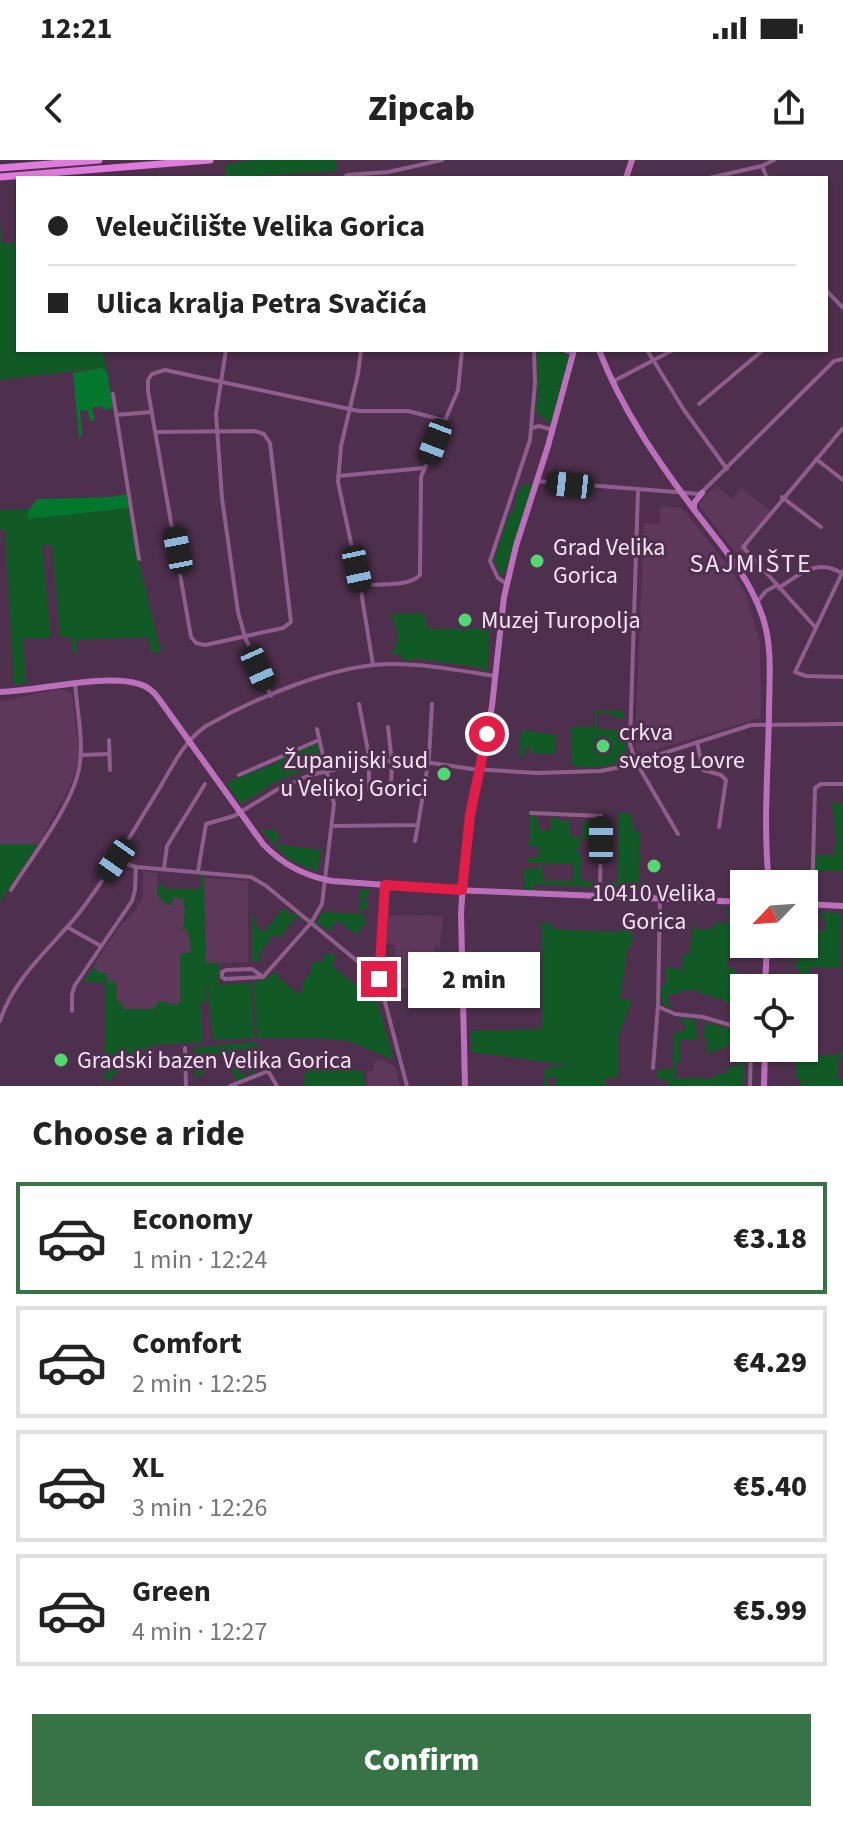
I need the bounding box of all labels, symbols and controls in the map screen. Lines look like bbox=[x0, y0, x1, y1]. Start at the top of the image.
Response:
text: 12:21 bbox=[40, 7, 112, 50]
text: Zipcab bbox=[368, 83, 475, 134]
icon: back bbox=[32, 86, 76, 130]
icon: share bbox=[767, 86, 811, 130]
text: Veleučilište Velika Gorica bbox=[96, 205, 425, 248]
text: Ulica kralja Petra Svačića bbox=[96, 282, 427, 325]
car bbox=[415, 415, 455, 469]
car bbox=[545, 471, 595, 499]
car bbox=[162, 524, 194, 576]
place label: Grad Velika Gorica bbox=[553, 530, 665, 593]
car bbox=[340, 543, 374, 595]
district label: SAJMIŠTE bbox=[689, 545, 813, 582]
marker: Grad Velika Gorica bbox=[528, 552, 546, 570]
place label: Muzej Turopolja bbox=[481, 603, 641, 638]
marker: Muzej Turopolja bbox=[456, 611, 474, 629]
car bbox=[237, 641, 279, 695]
place label: crkva svetog Lovre bbox=[619, 715, 745, 778]
route start bbox=[469, 716, 505, 752]
marker: crkva svetog Lovre bbox=[594, 737, 612, 755]
place label: Županijski sud u Velikoj Gorici bbox=[280, 743, 428, 806]
marker: Županijski sud u Velikoj Gorici bbox=[435, 765, 453, 783]
car bbox=[589, 816, 613, 864]
car bbox=[92, 833, 140, 887]
marker: 10410 Velika Gorica bbox=[645, 857, 663, 875]
north arrow bbox=[730, 870, 818, 958]
map controls bbox=[730, 870, 818, 1062]
place label: 10410 Velika Gorica bbox=[592, 876, 716, 939]
callout: 2 min bbox=[407, 951, 539, 1007]
route end bbox=[361, 961, 397, 997]
text: 2 min bbox=[442, 961, 506, 998]
button: locate bbox=[730, 974, 818, 1062]
place label: Gradski bazen Velika Gorica bbox=[77, 1043, 352, 1078]
marker: Gradski bazen Velika Gorica bbox=[52, 1051, 70, 1069]
text: Choose a ride bbox=[32, 1108, 245, 1159]
text: Economy bbox=[132, 1198, 253, 1241]
icon: car bbox=[36, 1202, 108, 1274]
text: €3.18 bbox=[734, 1217, 807, 1260]
text: 1 min · 12:24 bbox=[132, 1241, 267, 1278]
text: Comfort bbox=[132, 1322, 242, 1365]
icon: car bbox=[36, 1326, 108, 1398]
text: €4.29 bbox=[734, 1341, 807, 1384]
text: 2 min · 12:25 bbox=[132, 1365, 267, 1402]
text: XL bbox=[132, 1446, 165, 1489]
icon: car bbox=[36, 1450, 108, 1522]
text: €5.40 bbox=[734, 1465, 807, 1508]
text: 3 min · 12:26 bbox=[132, 1489, 267, 1526]
text: Green bbox=[132, 1570, 211, 1613]
icon: car bbox=[36, 1574, 108, 1646]
text: €5.99 bbox=[734, 1589, 807, 1632]
text: 4 min · 12:27 bbox=[132, 1613, 267, 1650]
button: Confirm bbox=[32, 1714, 811, 1806]

